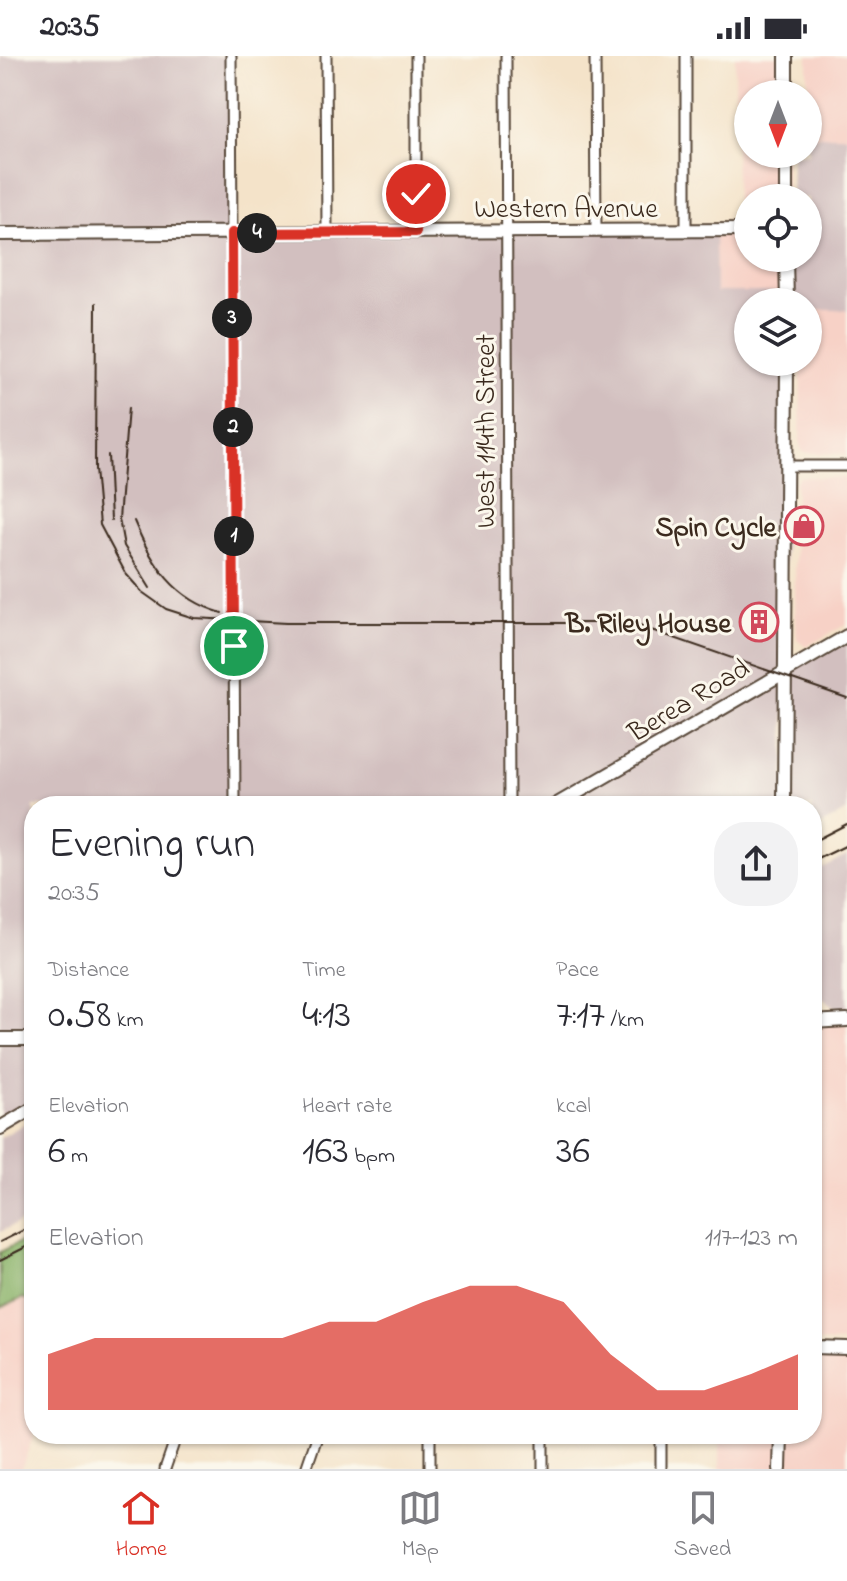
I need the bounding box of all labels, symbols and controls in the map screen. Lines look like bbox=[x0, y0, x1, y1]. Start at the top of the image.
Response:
text: 20:35 bbox=[40, 6, 100, 50]
north arrow bbox=[734, 80, 822, 168]
map controls bbox=[734, 80, 822, 376]
pin bbox=[382, 160, 450, 228]
icon: check bbox=[394, 172, 438, 216]
button: locate bbox=[734, 184, 822, 272]
street label: Western Avenue bbox=[474, 190, 658, 231]
pin: 4 bbox=[237, 213, 277, 253]
text: 4 bbox=[252, 217, 262, 249]
button: layers bbox=[734, 288, 822, 376]
pin: 3 bbox=[212, 298, 252, 338]
text: 3 bbox=[227, 302, 237, 334]
street label: West 114th Street bbox=[467, 334, 508, 528]
pin: 2 bbox=[213, 407, 253, 447]
text: 2 bbox=[228, 411, 238, 443]
shop icon: Spin Cycle bbox=[783, 505, 825, 547]
place label: Spin Cycle bbox=[655, 509, 777, 550]
pin: 1 bbox=[214, 516, 254, 556]
text: 1 bbox=[231, 520, 238, 552]
building icon: B. Riley House bbox=[738, 601, 780, 643]
place label: B. Riley House bbox=[564, 605, 732, 646]
pin bbox=[200, 612, 268, 680]
icon: arrive bbox=[212, 624, 256, 668]
street label: Berea Road bbox=[620, 649, 759, 755]
text: Evening run bbox=[48, 813, 255, 877]
button: share bbox=[714, 822, 798, 906]
text: 20:35 bbox=[48, 875, 100, 913]
text: Distance bbox=[48, 955, 129, 987]
text: Time bbox=[302, 955, 346, 987]
text: Pace bbox=[556, 955, 599, 987]
text: 0.58 bbox=[48, 987, 111, 1046]
text: 4:13 bbox=[302, 987, 351, 1046]
text: 7:17 bbox=[556, 987, 605, 1046]
text: km bbox=[111, 1005, 144, 1037]
text: /km bbox=[605, 1005, 644, 1037]
text: Elevation bbox=[48, 1091, 129, 1123]
text: Heart rate bbox=[302, 1091, 392, 1123]
text: kcal bbox=[556, 1091, 591, 1123]
text: 6 bbox=[48, 1123, 66, 1182]
text: 163 bbox=[302, 1123, 349, 1182]
text: 36 bbox=[556, 1123, 590, 1182]
text: m bbox=[66, 1141, 88, 1173]
text: bpm bbox=[349, 1141, 395, 1173]
text: Elevation bbox=[48, 1220, 144, 1258]
text: 117–123 m bbox=[705, 1220, 798, 1258]
tab: Home bbox=[116, 1486, 167, 1566]
tab: Map bbox=[398, 1486, 442, 1566]
tab: Saved bbox=[674, 1486, 731, 1566]

